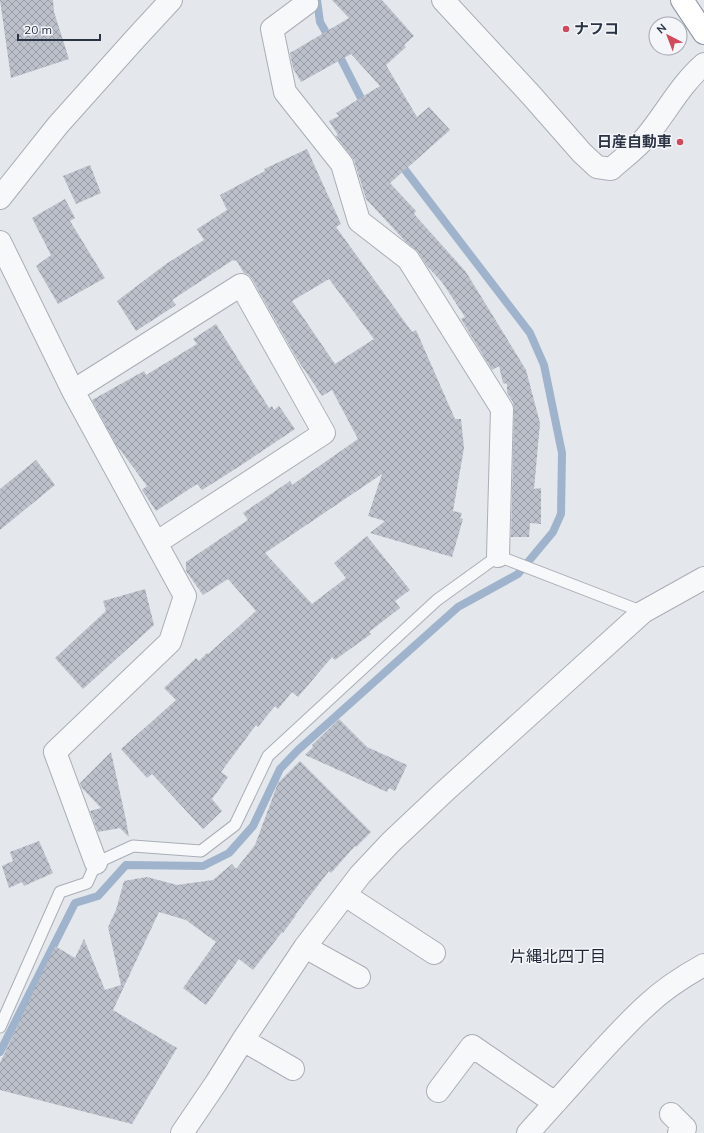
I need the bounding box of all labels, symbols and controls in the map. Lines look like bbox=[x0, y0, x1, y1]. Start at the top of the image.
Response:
scale bar bbox=[18, 16, 100, 42]
north arrow bbox=[648, 16, 688, 56]
place label: ナフコ bbox=[574, 19, 619, 38]
text: N bbox=[654, 21, 669, 37]
text: 20 m bbox=[24, 22, 52, 37]
marker: ナフコ bbox=[561, 24, 571, 34]
place label: 日産自動車 bbox=[597, 132, 672, 151]
marker: 日産自動車 bbox=[675, 137, 685, 147]
district label: 片縄北四丁目 bbox=[510, 946, 606, 966]

